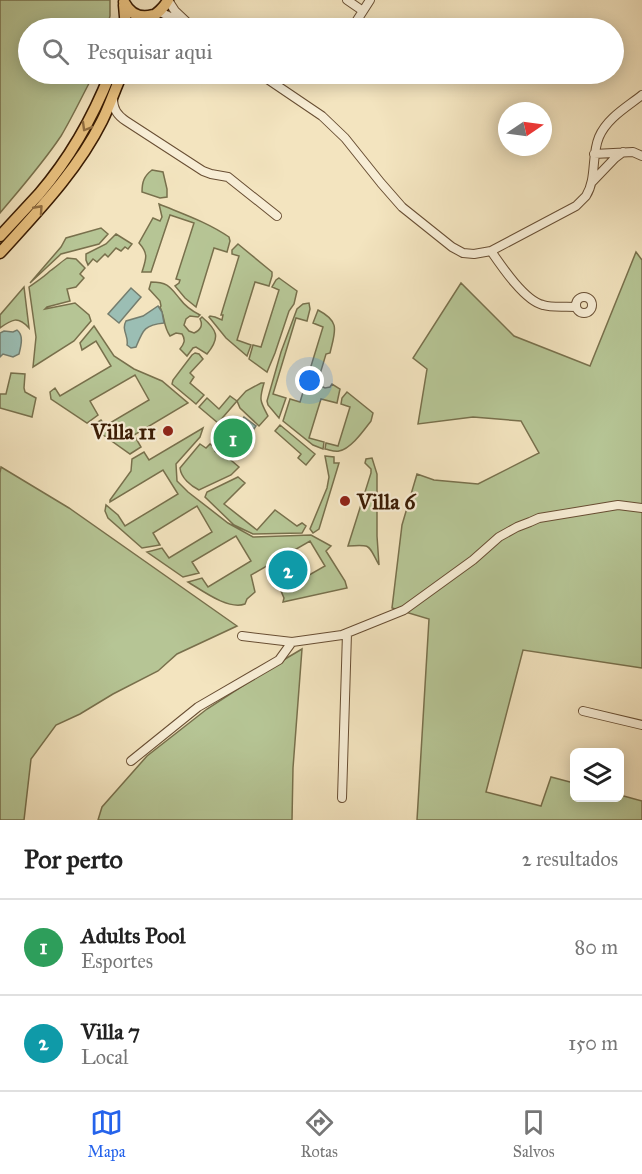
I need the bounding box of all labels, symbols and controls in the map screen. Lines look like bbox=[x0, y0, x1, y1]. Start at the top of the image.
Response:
search box bbox=[18, 18, 624, 84]
icon: search bbox=[39, 35, 72, 68]
text: Pesquisar aqui bbox=[87, 38, 212, 65]
north arrow bbox=[498, 102, 552, 156]
one-way arrow bbox=[82, 121, 93, 131]
one-way arrow bbox=[32, 206, 43, 216]
your location bbox=[295, 366, 324, 395]
pin: 1 bbox=[214, 416, 252, 460]
place label: Villa 11 bbox=[90, 418, 156, 445]
marker: Villa 11 bbox=[161, 424, 175, 438]
place label: Villa 6 bbox=[356, 488, 417, 515]
marker: Villa 6 bbox=[338, 494, 352, 508]
pin: 2 bbox=[268, 548, 308, 592]
map controls bbox=[570, 748, 624, 802]
button: layers bbox=[570, 748, 624, 802]
text: Por perto bbox=[24, 843, 123, 875]
text: 2 resultados bbox=[522, 847, 618, 871]
text: Adults Pool bbox=[81, 922, 185, 949]
text: 1 bbox=[40, 935, 47, 959]
text: 80 m bbox=[575, 935, 618, 959]
text: Esportes bbox=[81, 949, 153, 973]
text: Villa 7 bbox=[81, 1018, 140, 1045]
text: 2 bbox=[39, 1031, 48, 1055]
text: 150 m bbox=[568, 1031, 618, 1055]
text: Local bbox=[81, 1045, 128, 1069]
tab: Mapa bbox=[87, 1106, 125, 1161]
tab: Rotas bbox=[300, 1106, 338, 1161]
tab: Salvos bbox=[513, 1106, 555, 1161]

